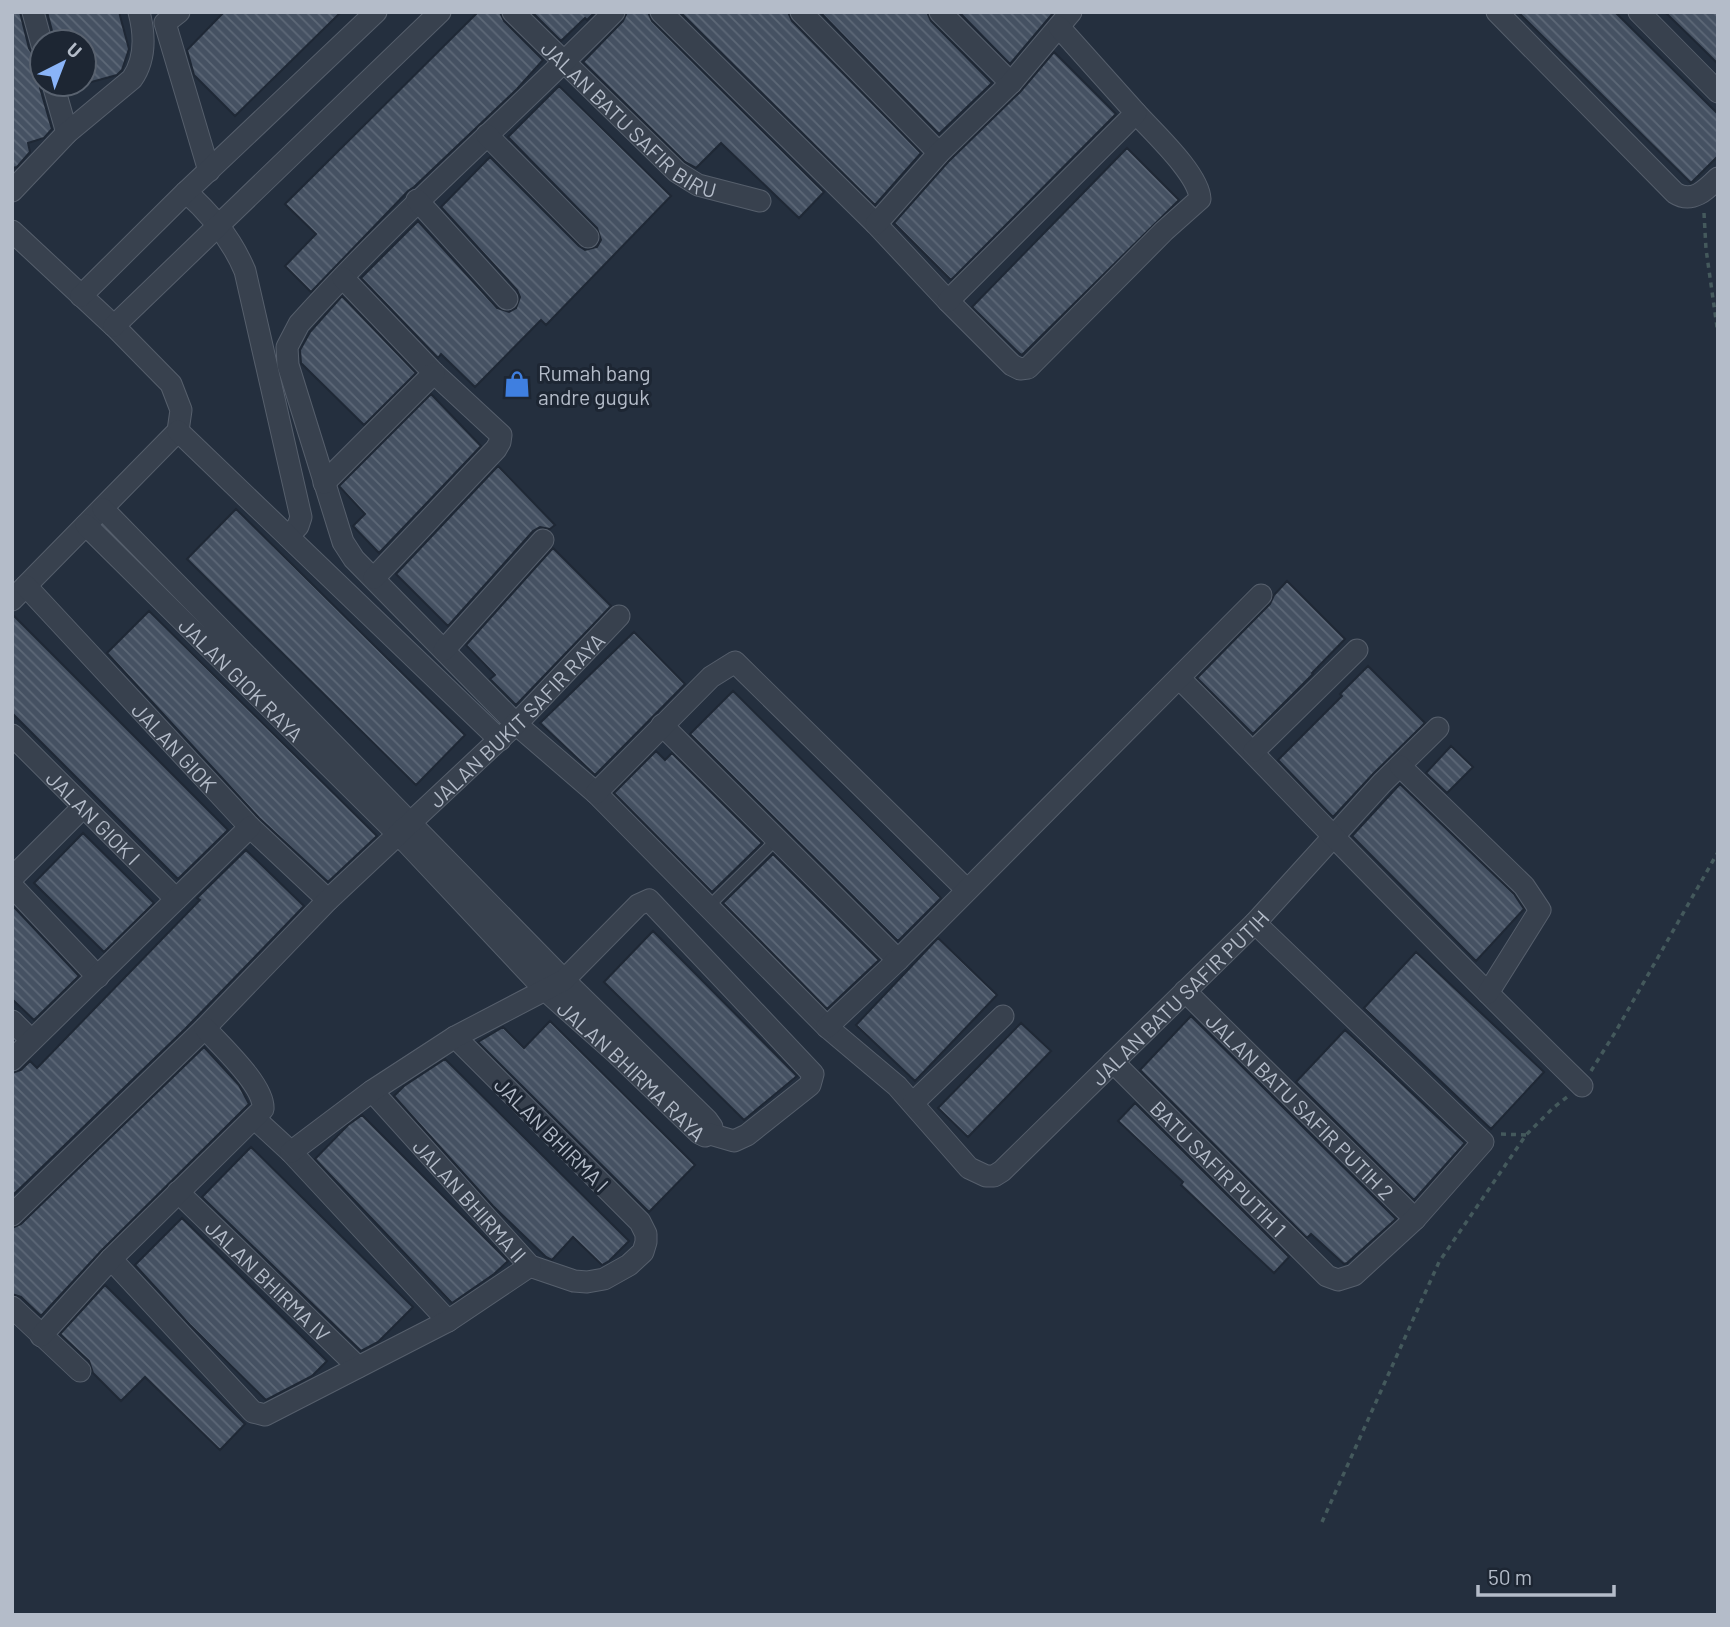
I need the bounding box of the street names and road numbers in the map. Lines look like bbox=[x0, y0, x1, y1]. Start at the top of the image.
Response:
street label: JALAN BATU SAFIR BIRU bbox=[537, 35, 719, 202]
street label: JALAN GIOK RAYA bbox=[174, 613, 308, 747]
street label: JALAN BUKIT SAFIR RAYA bbox=[423, 627, 609, 812]
street label: JALAN GIOK bbox=[126, 696, 222, 796]
street label: JALAN GIOK I bbox=[42, 765, 146, 869]
street label: JALAN BATU SAFIR PUTIH bbox=[1085, 905, 1273, 1090]
street label: JALAN BHIRMA RAYA bbox=[553, 995, 712, 1146]
street label: JALAN BATU SAFIR PUTIH 2 bbox=[1202, 1007, 1400, 1204]
street label: JALAN BHIRMA I bbox=[490, 1072, 614, 1196]
street label: BATU SAFIR PUTIH 1 bbox=[1146, 1095, 1292, 1241]
street label: JALAN BHIRMA II bbox=[409, 1134, 532, 1267]
street label: JALAN BHIRMA IV bbox=[201, 1214, 336, 1346]

